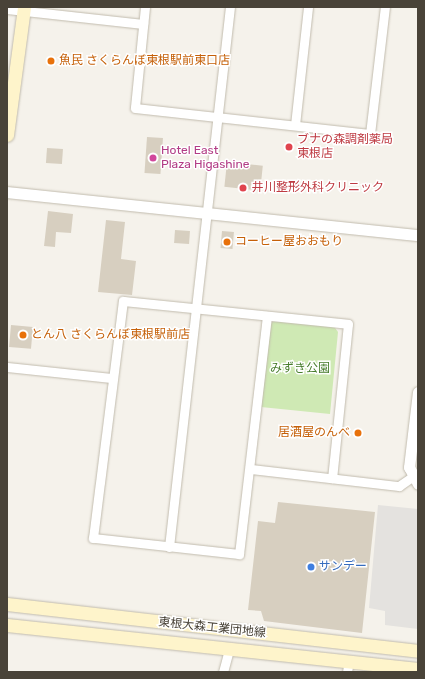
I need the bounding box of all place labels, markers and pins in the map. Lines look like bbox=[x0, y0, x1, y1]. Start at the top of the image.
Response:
place label: 魚民 さくらんぼ東根駅前東口店 bbox=[59, 54, 230, 68]
marker: 魚民 さくらんぼ東根駅前東口店 bbox=[46, 56, 56, 66]
place label: ブナの森調剤薬局 東根店 bbox=[297, 133, 393, 161]
marker: ブナの森調剤薬局 東根店 bbox=[284, 142, 294, 152]
place label: Hotel East Plaza Higashine bbox=[161, 144, 249, 172]
marker: Hotel East Plaza Higashine bbox=[148, 153, 158, 163]
place label: 井川整形外科クリニック bbox=[252, 181, 384, 195]
marker: 井川整形外科クリニック bbox=[237, 182, 249, 194]
place label: コーヒー屋おおもり bbox=[235, 235, 343, 249]
marker: コーヒー屋おおもり bbox=[222, 237, 232, 247]
place label: とん八 さくらんぼ東根駅前店 bbox=[31, 328, 190, 342]
marker: とん八 さくらんぼ東根駅前店 bbox=[18, 330, 28, 340]
place label: 居酒屋のんべ bbox=[278, 426, 350, 440]
marker: 居酒屋のんべ bbox=[353, 428, 363, 438]
place label: サンデー bbox=[319, 560, 367, 574]
marker: サンデー bbox=[306, 562, 316, 572]

